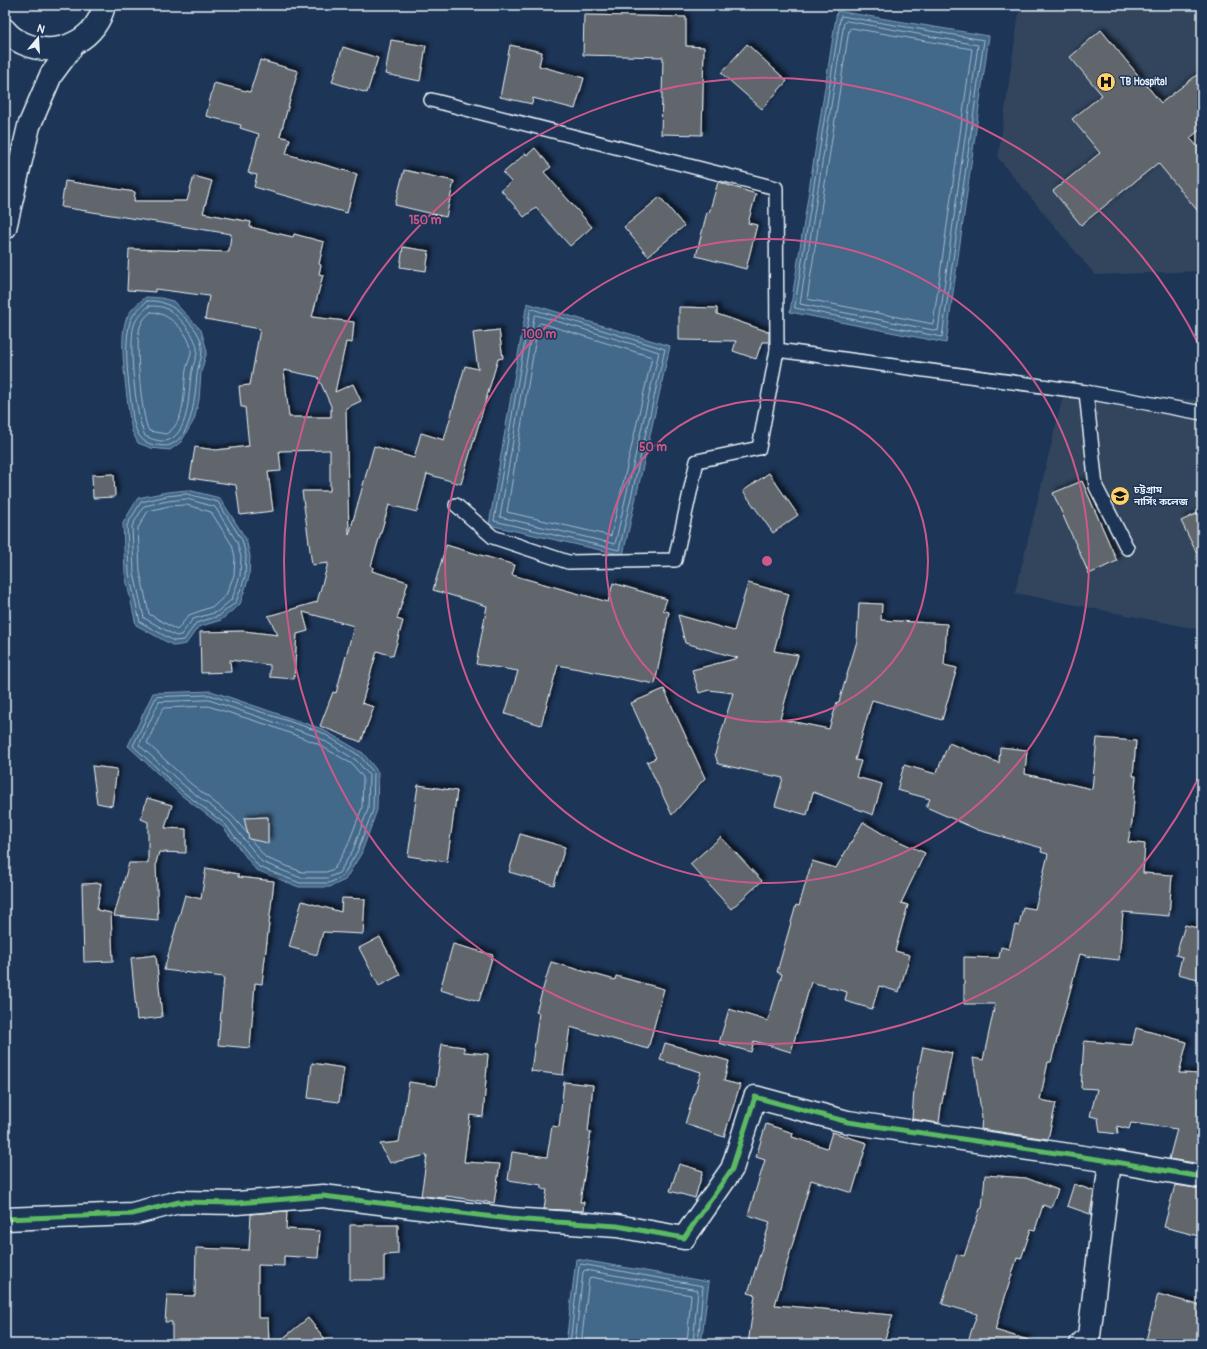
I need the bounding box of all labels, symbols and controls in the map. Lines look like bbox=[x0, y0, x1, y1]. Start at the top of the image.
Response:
north arrow bbox=[18, 18, 58, 58]
text: N bbox=[35, 22, 47, 36]
hospital icon: TB Hospital bbox=[1095, 71, 1117, 93]
place label: TB Hospital bbox=[1119, 76, 1167, 88]
text: 150 m bbox=[409, 213, 442, 228]
text: 100 m bbox=[522, 327, 557, 342]
text: 50 m bbox=[639, 440, 667, 455]
place label: চট্টগ্রাম নার্সিং কলেজ bbox=[1133, 484, 1189, 508]
school or university icon: চট্টগ্রাম নার্সিং কলেজ bbox=[1109, 485, 1131, 507]
centre of rings bbox=[760, 554, 774, 568]

